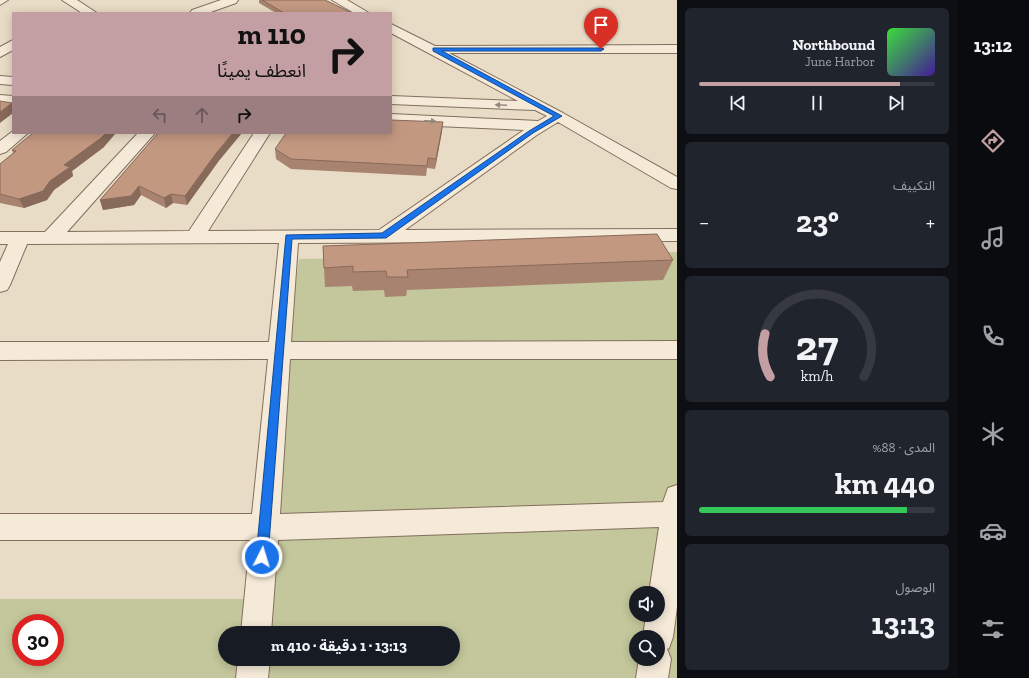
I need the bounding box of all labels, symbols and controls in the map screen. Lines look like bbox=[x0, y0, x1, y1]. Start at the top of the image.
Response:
pin bbox=[584, 8, 618, 49]
icon: arrive bbox=[590, 14, 612, 36]
text: 110 m bbox=[237, 18, 306, 51]
icon: right bbox=[320, 28, 372, 80]
text: 13:12 bbox=[974, 35, 1012, 57]
text: Northbound bbox=[792, 36, 875, 54]
text: June Harbor bbox=[805, 54, 875, 69]
text: انعطف يمينًا bbox=[217, 60, 306, 82]
icon: previous bbox=[727, 92, 749, 114]
icon: pause bbox=[806, 92, 828, 114]
icon: next bbox=[885, 92, 907, 114]
one-way arrow bbox=[495, 101, 507, 108]
icon: left bbox=[149, 104, 171, 126]
icon: ahead bbox=[191, 104, 213, 126]
icon: right bbox=[233, 104, 255, 126]
one-way arrow bbox=[424, 117, 436, 124]
icon: directions bbox=[979, 127, 1007, 155]
text: التكييف bbox=[893, 178, 935, 193]
text: 23° bbox=[796, 204, 839, 240]
text: − bbox=[699, 209, 709, 236]
text: + bbox=[926, 209, 935, 236]
icon: music bbox=[979, 224, 1007, 252]
text: 27 bbox=[796, 321, 839, 371]
icon: phone bbox=[979, 322, 1007, 350]
text: km/h bbox=[801, 368, 833, 385]
icon: climate bbox=[979, 420, 1007, 448]
text: المدى · 88% bbox=[873, 440, 935, 455]
text: 440 km bbox=[835, 466, 935, 502]
icon: car bbox=[979, 517, 1007, 545]
position arrow bbox=[241, 536, 283, 578]
text: الوصول bbox=[895, 580, 935, 595]
map controls bbox=[629, 586, 665, 666]
button: sound bbox=[629, 586, 665, 622]
text: 13:13 bbox=[871, 606, 935, 642]
speed limit sign: 30 bbox=[12, 614, 64, 666]
icon: filters bbox=[979, 615, 1007, 643]
button: search bbox=[629, 630, 665, 666]
text: 13:13 · 1 دقيقة · 410 m bbox=[271, 637, 407, 655]

